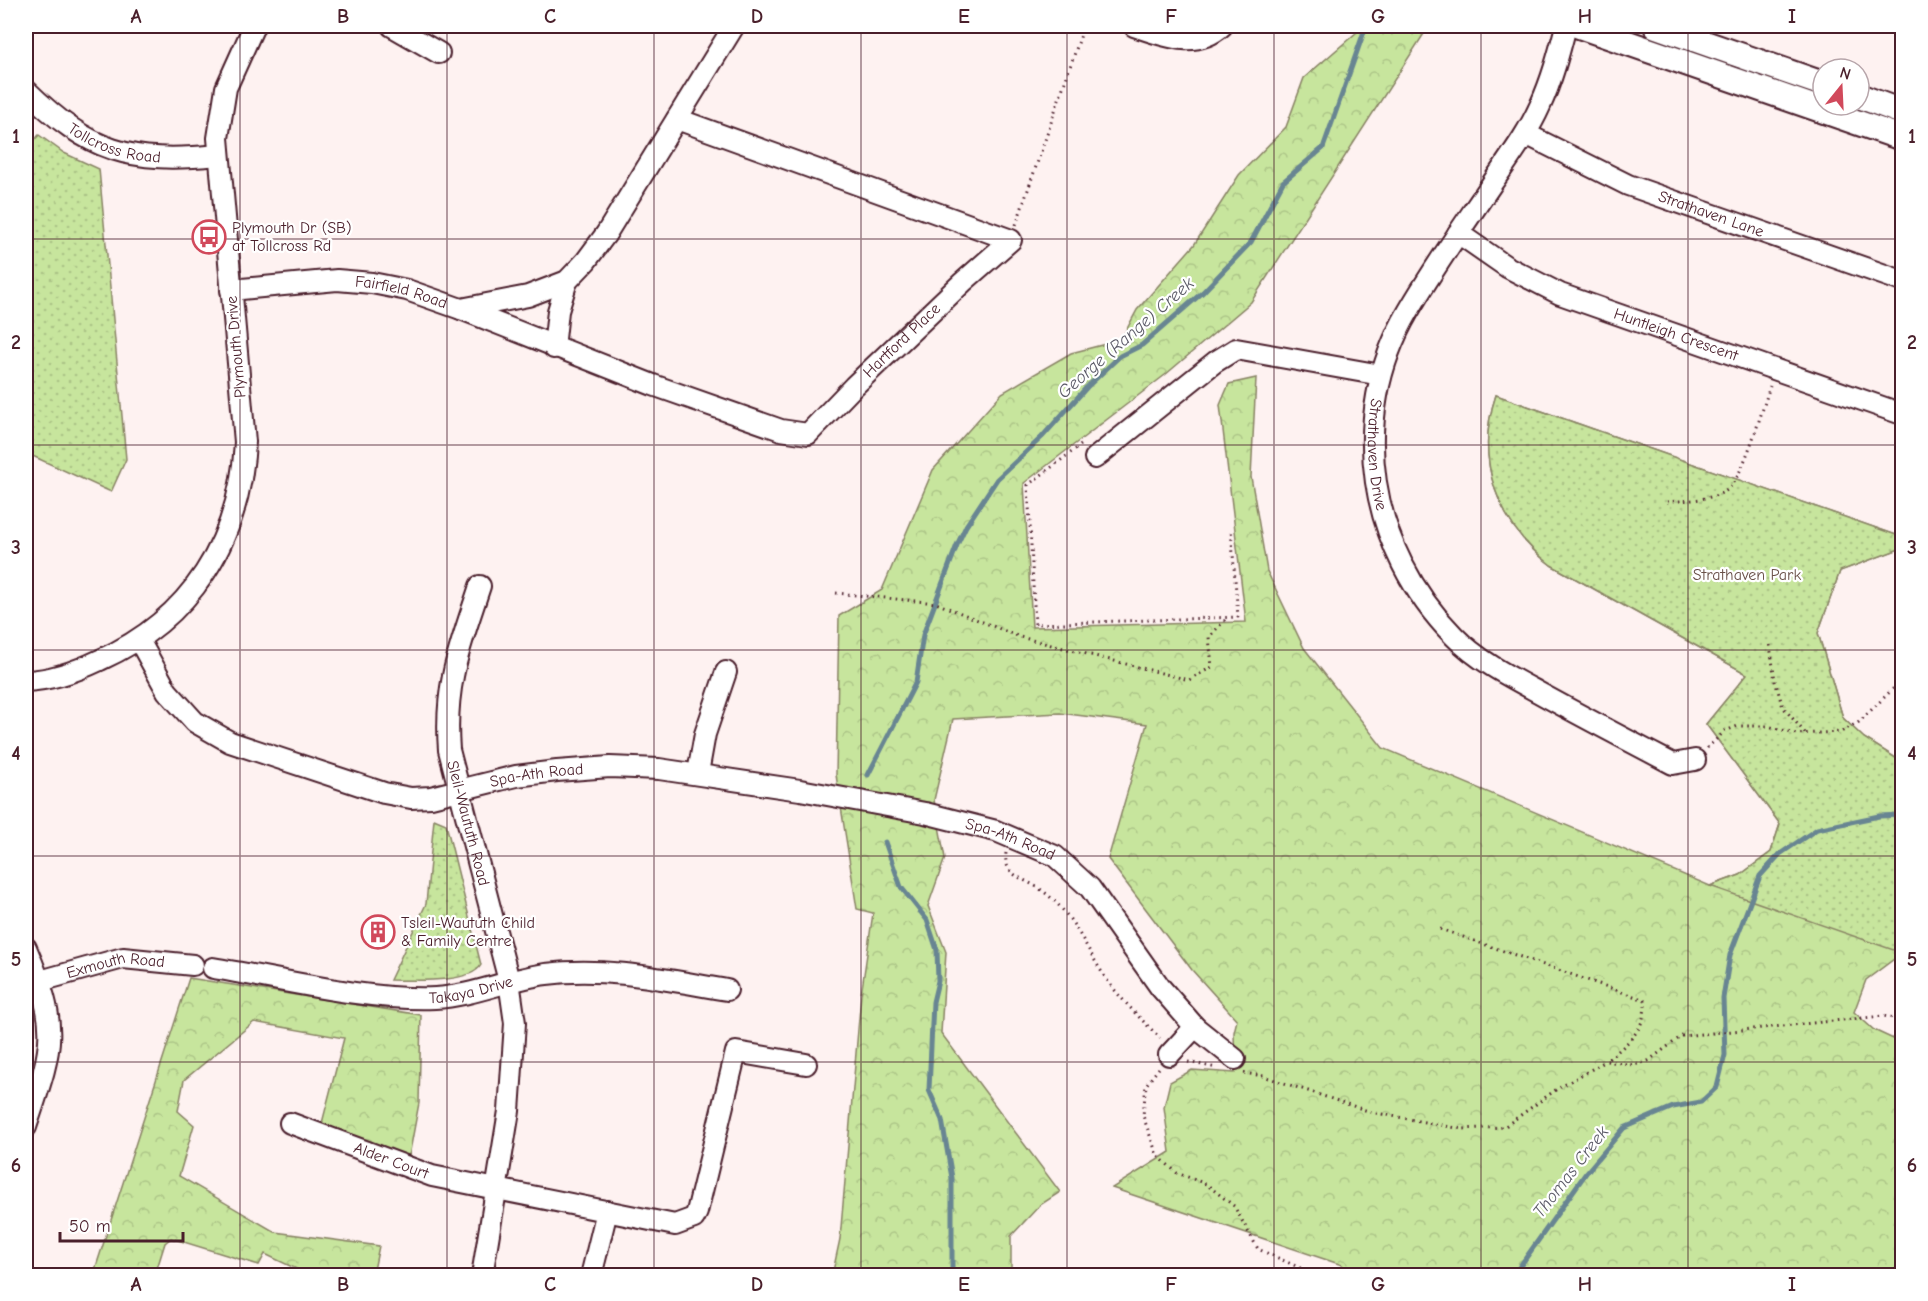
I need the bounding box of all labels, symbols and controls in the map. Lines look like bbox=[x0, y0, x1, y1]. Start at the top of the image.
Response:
text: A bbox=[130, 5, 142, 28]
text: B bbox=[337, 5, 349, 28]
text: C bbox=[544, 5, 556, 28]
text: D bbox=[751, 5, 763, 28]
text: E bbox=[958, 5, 970, 28]
text: F bbox=[1165, 5, 1177, 28]
text: G bbox=[1371, 5, 1385, 28]
text: H bbox=[1578, 5, 1592, 28]
text: I bbox=[1788, 5, 1796, 28]
north arrow bbox=[1811, 57, 1871, 117]
text: N bbox=[1838, 64, 1853, 84]
street label: Tollcross Road bbox=[64, 119, 161, 166]
text: 1 bbox=[12, 125, 20, 148]
text: 1 bbox=[1908, 125, 1916, 148]
street label: Strathaven Lane bbox=[1656, 187, 1766, 241]
bus stop icon: Plymouth Dr (SB) at Tollcross Rd bbox=[191, 219, 227, 255]
place label: Plymouth Dr (SB) at Tollcross Rd bbox=[232, 219, 352, 255]
street label: Fairfield Road bbox=[354, 273, 450, 312]
water label: George (Range) Creek bbox=[1053, 273, 1199, 403]
street label: Plymouth Drive bbox=[223, 295, 249, 399]
street label: Hartford Place bbox=[860, 299, 944, 381]
street label: Huntleigh Crescent bbox=[1611, 305, 1741, 365]
text: 2 bbox=[11, 331, 21, 354]
text: 2 bbox=[1907, 331, 1917, 354]
street label: Strathaven Drive bbox=[1364, 397, 1391, 512]
text: 3 bbox=[11, 536, 21, 559]
text: 3 bbox=[1907, 536, 1917, 559]
park label: Strathaven Park bbox=[1693, 566, 1801, 584]
text: 4 bbox=[11, 742, 21, 765]
text: 4 bbox=[1907, 742, 1917, 765]
street label: Sleil-Waututh Road bbox=[443, 759, 493, 888]
street label: Spa-Ath Road bbox=[488, 760, 584, 791]
street label: Spa-Ath Road bbox=[964, 815, 1058, 864]
building icon: Tsleil-Waututh Child & Family Centre bbox=[360, 914, 396, 950]
place label: Tsleil-Waututh Child & Family Centre bbox=[401, 914, 535, 950]
text: 5 bbox=[11, 948, 21, 971]
text: 5 bbox=[1907, 948, 1917, 971]
street label: Exmouth Road bbox=[64, 949, 166, 982]
street label: Takaya Drive bbox=[428, 972, 515, 1007]
water label: Thomas Creek bbox=[1529, 1122, 1613, 1222]
street label: Alder Court bbox=[351, 1139, 431, 1183]
text: 6 bbox=[11, 1154, 21, 1177]
text: 6 bbox=[1907, 1154, 1917, 1177]
scale bar bbox=[60, 1205, 183, 1243]
text: 50 m bbox=[69, 1216, 111, 1237]
text: A bbox=[130, 1273, 142, 1296]
text: B bbox=[337, 1273, 349, 1296]
text: C bbox=[544, 1273, 556, 1296]
text: D bbox=[751, 1273, 763, 1296]
text: E bbox=[958, 1273, 970, 1296]
text: F bbox=[1165, 1273, 1177, 1296]
text: G bbox=[1371, 1273, 1385, 1296]
text: H bbox=[1578, 1273, 1592, 1296]
text: I bbox=[1788, 1273, 1796, 1296]

